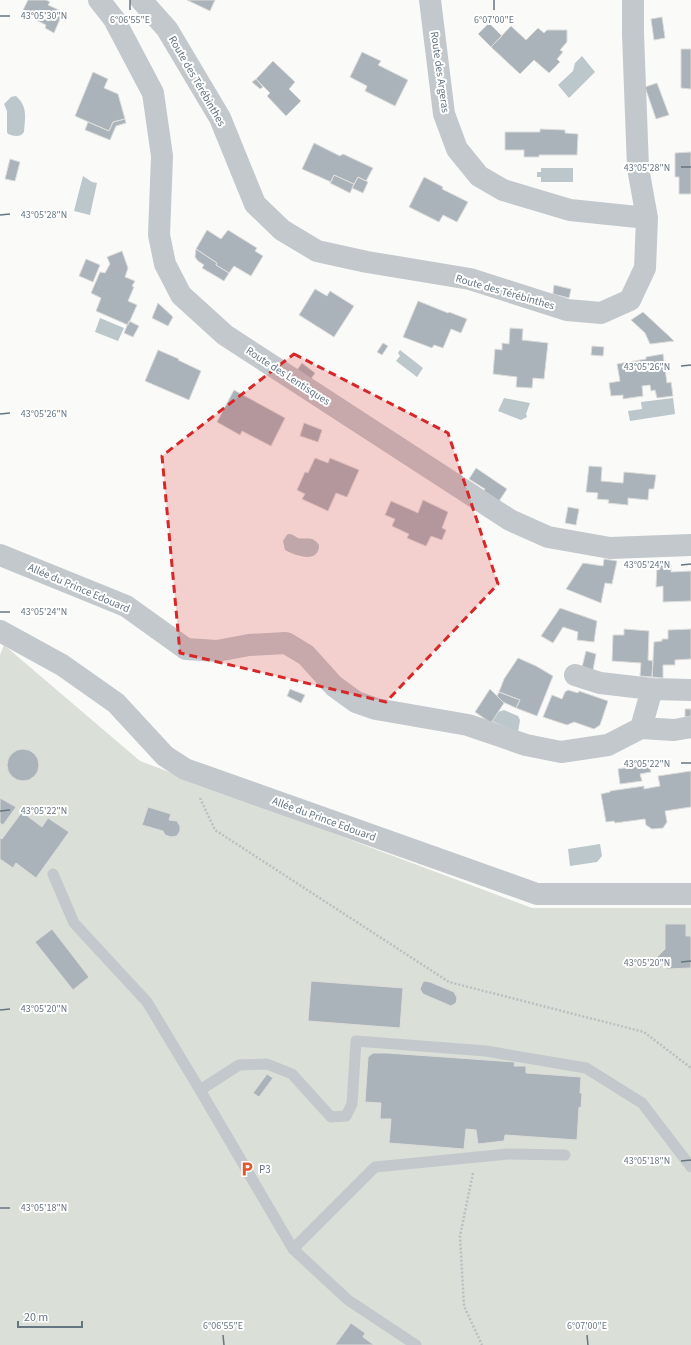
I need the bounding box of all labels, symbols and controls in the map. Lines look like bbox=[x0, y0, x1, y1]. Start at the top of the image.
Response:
text: 43°05'30"N bbox=[21, 9, 67, 23]
text: 6°06'55"E bbox=[110, 13, 150, 27]
text: 6°07'00"E bbox=[474, 13, 514, 27]
street label: Route des Argeras bbox=[427, 30, 453, 114]
street label: Route des Térébinthes bbox=[165, 33, 229, 129]
text: 43°05'28"N bbox=[624, 161, 670, 175]
text: 43°05'28"N bbox=[21, 208, 67, 222]
street label: Route des Térébinthes bbox=[454, 271, 556, 313]
street label: Route des Lentisques bbox=[243, 343, 333, 409]
text: 43°05'26"N bbox=[624, 360, 670, 374]
text: 43°05'26"N bbox=[21, 407, 67, 421]
text: 43°05'24"N bbox=[624, 558, 670, 572]
street label: Allée du Prince Edouard bbox=[26, 560, 132, 616]
text: 43°05'24"N bbox=[21, 605, 67, 619]
text: 43°05'22"N bbox=[624, 757, 670, 771]
street label: Allée du Prince Edouard bbox=[270, 793, 378, 845]
text: 43°05'22"N bbox=[21, 804, 67, 818]
text: 43°05'20"N bbox=[624, 956, 670, 970]
text: 43°05'20"N bbox=[21, 1002, 67, 1016]
text: 43°05'18"N bbox=[624, 1154, 670, 1168]
parking icon: P3 bbox=[238, 1160, 256, 1178]
place label: P3 bbox=[259, 1162, 271, 1177]
text: 43°05'18"N bbox=[21, 1201, 67, 1215]
scale bar bbox=[18, 1303, 82, 1329]
text: 20 m bbox=[24, 1309, 48, 1326]
text: 6°06'55"E bbox=[203, 1319, 243, 1333]
text: 6°07'00"E bbox=[567, 1319, 607, 1333]

